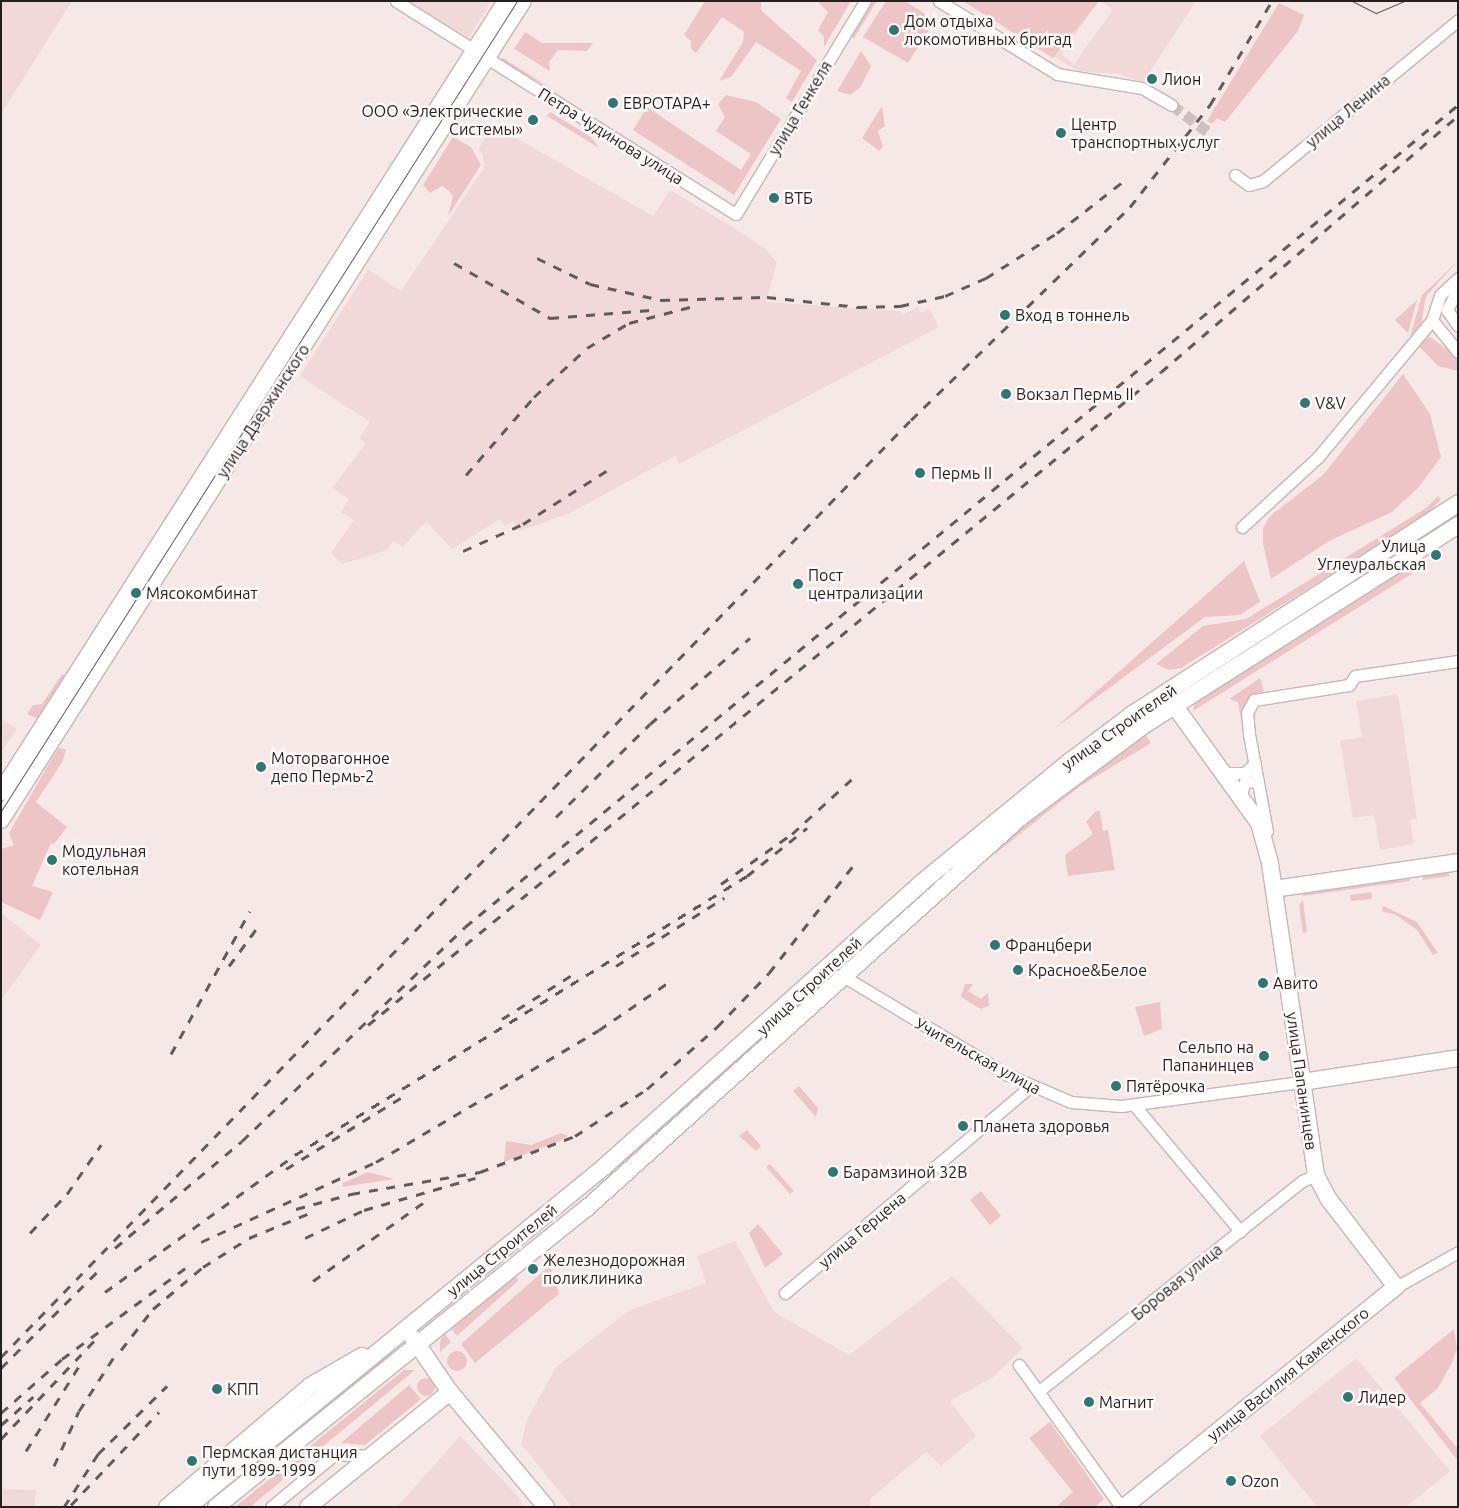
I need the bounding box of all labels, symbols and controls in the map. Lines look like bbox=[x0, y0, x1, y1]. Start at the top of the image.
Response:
place label: Дом отдыха локомотивных бригад bbox=[904, 11, 1072, 49]
marker: Дом отдыха локомотивных бригад bbox=[888, 24, 900, 36]
street label: улица Генкеля bbox=[764, 57, 836, 159]
place label: Лион bbox=[1162, 69, 1201, 89]
street label: улица Ленина bbox=[1302, 70, 1394, 152]
marker: Лион bbox=[1146, 73, 1158, 85]
street label: Петра Чудинова улица bbox=[535, 83, 687, 189]
place label: ЕВРОТАРА+ bbox=[623, 93, 711, 113]
marker: ЕВРОТАРА+ bbox=[607, 97, 619, 109]
place label: ООО «Электрические Системы» bbox=[361, 101, 523, 139]
marker: ООО «Электрические Системы» bbox=[527, 114, 539, 126]
place label: Центр транспортных услуг bbox=[1071, 114, 1219, 152]
marker: Центр транспортных услуг bbox=[1055, 127, 1067, 139]
place label: ВТБ bbox=[784, 188, 813, 208]
marker: ВТБ bbox=[768, 192, 780, 204]
place label: Вход в тоннель bbox=[1015, 305, 1130, 325]
marker: Вход в тоннель bbox=[999, 309, 1011, 321]
street label: улица Дзержинского bbox=[213, 341, 313, 481]
place label: Вокзал Пермь II bbox=[1016, 384, 1134, 404]
marker: Вокзал Пермь II bbox=[1000, 388, 1012, 400]
place label: V&V bbox=[1315, 393, 1346, 413]
marker: V&V bbox=[1299, 397, 1311, 409]
place label: Пермь II bbox=[931, 463, 992, 483]
marker: Пермь II bbox=[913, 466, 927, 480]
place label: Улица Углеуральская bbox=[1317, 536, 1426, 574]
marker: Улица Углеуральская bbox=[1430, 549, 1442, 561]
place label: Пост централизации bbox=[808, 565, 923, 603]
marker: Пост централизации bbox=[792, 578, 804, 590]
place label: Мясокомбинат bbox=[146, 583, 258, 603]
marker: Мясокомбинат bbox=[130, 587, 142, 599]
street label: улица Строителей bbox=[1058, 680, 1180, 774]
place label: Моторвагонное депо Пермь-2 bbox=[271, 748, 390, 786]
marker: Моторвагонное депо Пермь-2 bbox=[255, 761, 267, 773]
place label: Модульная котельная bbox=[62, 841, 146, 879]
marker: Модульная котельная bbox=[46, 854, 58, 866]
street label: улица Строителей bbox=[753, 933, 865, 1039]
place label: Францбери bbox=[1005, 935, 1092, 955]
marker: Францбери bbox=[989, 939, 1001, 951]
place label: Красное&Белое bbox=[1028, 960, 1147, 980]
marker: Красное&Белое bbox=[1012, 964, 1024, 976]
place label: Авито bbox=[1273, 973, 1318, 993]
marker: Авито bbox=[1257, 977, 1269, 989]
street label: улица Папанинцев bbox=[1283, 1011, 1321, 1151]
street label: Учительская улица bbox=[912, 1014, 1044, 1098]
place label: Сельпо на Папанинцев bbox=[1162, 1037, 1254, 1075]
marker: Сельпо на Папанинцев bbox=[1258, 1050, 1270, 1062]
place label: Пятёрочка bbox=[1126, 1076, 1205, 1096]
marker: Пятёрочка bbox=[1110, 1080, 1122, 1092]
place label: Планета здоровья bbox=[973, 1116, 1110, 1136]
marker: Планета здоровья bbox=[957, 1120, 969, 1132]
place label: Барамзиной 32В bbox=[843, 1162, 967, 1182]
marker: Барамзиной 32В bbox=[827, 1166, 839, 1178]
street label: улица Герцена bbox=[815, 1188, 909, 1272]
street label: улица Строителей bbox=[443, 1200, 561, 1300]
street label: Боровая улица bbox=[1128, 1240, 1226, 1324]
place label: Железнодорожная поликлиника bbox=[543, 1250, 685, 1288]
marker: Железнодорожная поликлиника bbox=[527, 1263, 539, 1275]
street label: улица Василия Каменского bbox=[1203, 1303, 1373, 1445]
place label: КПП bbox=[227, 1379, 259, 1399]
marker: КПП bbox=[211, 1383, 223, 1395]
place label: Лидер bbox=[1358, 1387, 1406, 1407]
marker: Лидер bbox=[1342, 1391, 1354, 1403]
place label: Магнит bbox=[1099, 1392, 1153, 1412]
marker: Магнит bbox=[1083, 1396, 1095, 1408]
place label: Пермская дистанция пути 1899-1999 bbox=[202, 1442, 358, 1480]
marker: Пермская дистанция пути 1899-1999 bbox=[186, 1455, 198, 1467]
place label: Ozon bbox=[1241, 1471, 1279, 1491]
marker: Ozon bbox=[1225, 1475, 1237, 1487]

